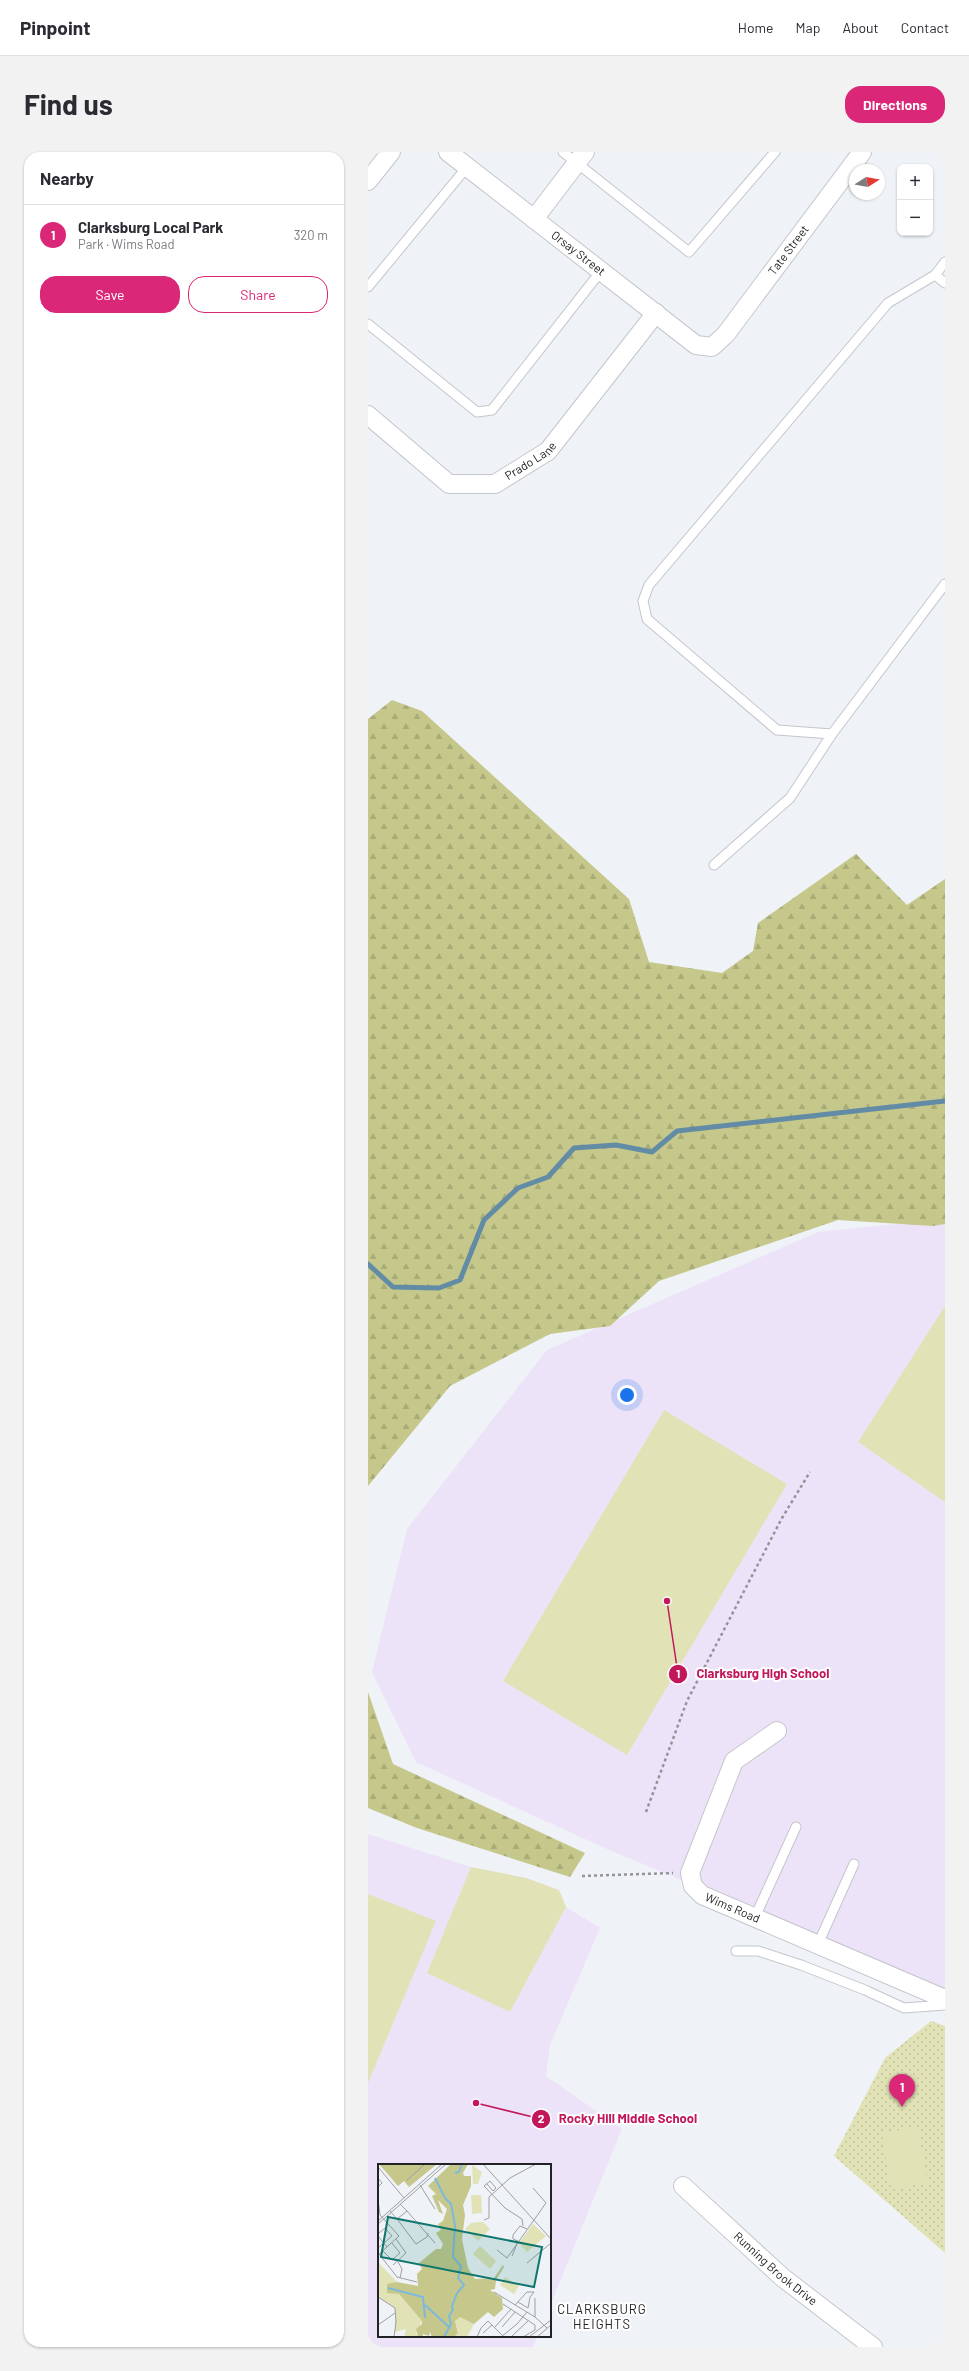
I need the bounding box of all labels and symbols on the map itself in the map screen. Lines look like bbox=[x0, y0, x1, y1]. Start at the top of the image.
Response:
north arrow bbox=[849, 164, 885, 200]
street label: Tate Street bbox=[765, 222, 811, 277]
street label: Orsay Street bbox=[549, 227, 609, 278]
street label: Prado Lane bbox=[502, 439, 559, 482]
your location bbox=[617, 1385, 637, 1405]
callout: Clarksburg High School bbox=[668, 1661, 837, 1686]
text: Clarksburg High School bbox=[696, 1665, 830, 1681]
text: 1 bbox=[676, 1666, 680, 1680]
street label: Wims Road bbox=[703, 1889, 762, 1925]
pin: 1 bbox=[889, 2074, 915, 2107]
callout: Rocky Hill Middle School bbox=[531, 2106, 705, 2131]
text: Rocky Hill Middle School bbox=[559, 2110, 697, 2126]
text: 2 bbox=[538, 2111, 545, 2125]
inset map bbox=[378, 2164, 551, 2337]
street label: Running Brook Drive bbox=[731, 2228, 820, 2307]
district label: CLARKSBURG HEIGHTS bbox=[557, 2301, 647, 2332]

